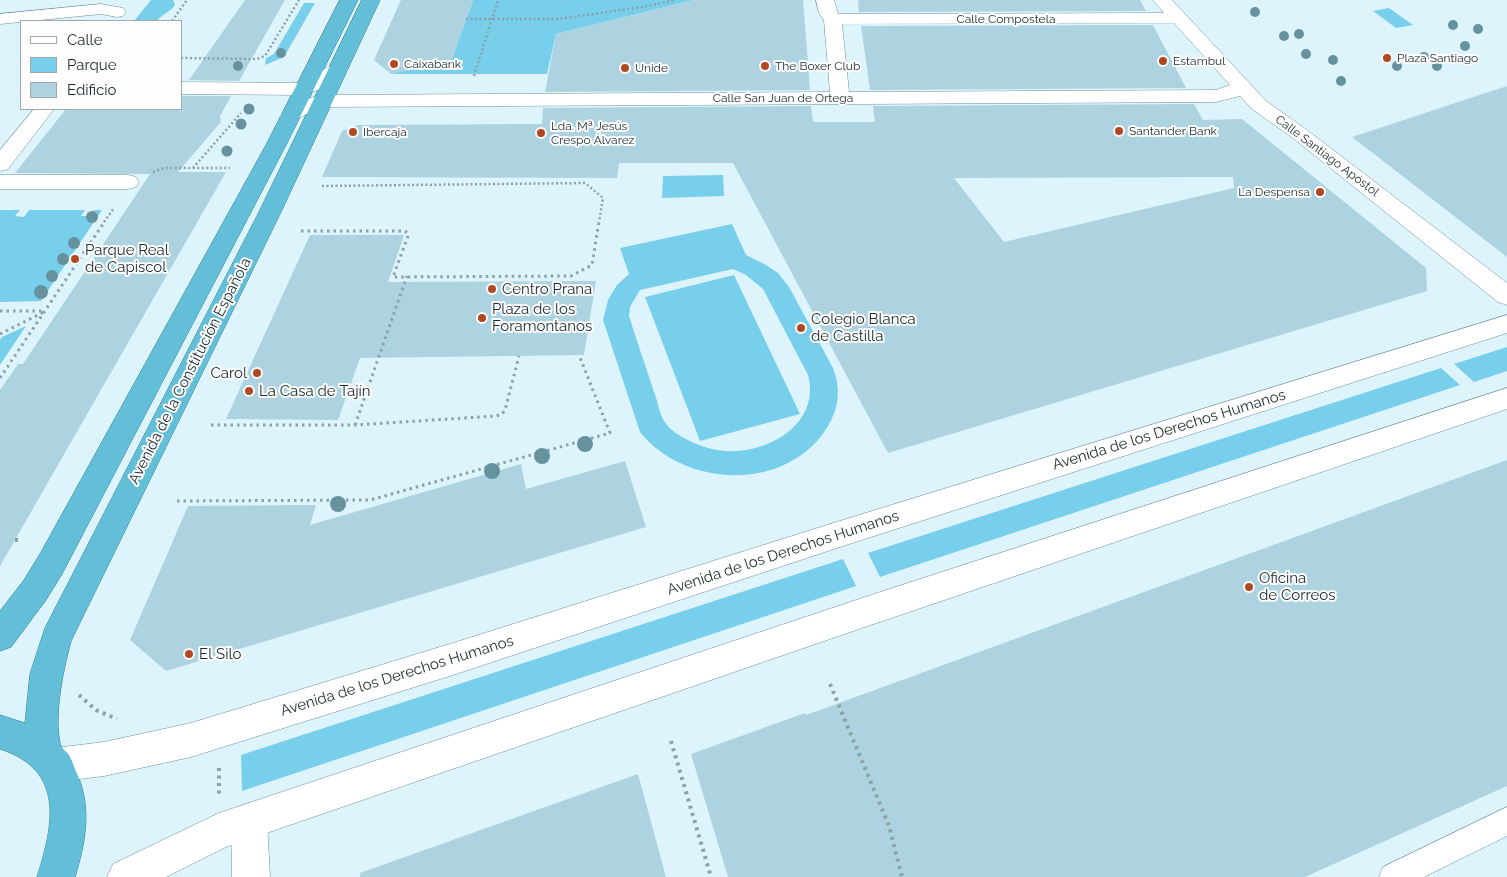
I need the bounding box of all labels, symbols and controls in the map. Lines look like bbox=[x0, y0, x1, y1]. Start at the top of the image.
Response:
street label: Calle Compostela bbox=[957, 12, 1055, 26]
legend bbox=[20, 20, 182, 110]
text: Calle bbox=[67, 31, 102, 49]
place label: Plaza Santiago bbox=[1397, 51, 1478, 65]
marker: Plaza Santiago bbox=[1381, 52, 1393, 64]
place label: Estambul bbox=[1173, 54, 1225, 68]
marker: Estambul bbox=[1157, 55, 1169, 67]
text: Parque bbox=[67, 56, 116, 74]
place label: Caixabank bbox=[404, 57, 461, 71]
marker: Caixabank bbox=[388, 58, 400, 70]
place label: The Boxer Club bbox=[775, 59, 860, 73]
marker: The Boxer Club bbox=[759, 60, 771, 72]
place label: Unide bbox=[635, 61, 668, 75]
marker: Unide bbox=[619, 62, 631, 74]
text: Edificio bbox=[67, 81, 117, 99]
street label: Calle San Juan de Ortega bbox=[713, 91, 853, 105]
street label: Calle Santiago Apóstol bbox=[1272, 112, 1382, 200]
place label: Lda. Mª Jesús Crespo Álvarez bbox=[551, 119, 635, 147]
place label: Santander Bank bbox=[1129, 124, 1217, 138]
place label: Ibercaja bbox=[363, 125, 407, 139]
marker: Santander Bank bbox=[1113, 125, 1125, 137]
marker: Ibercaja bbox=[347, 126, 359, 138]
marker: Lda. Mª Jesús Crespo Álvarez bbox=[535, 127, 547, 139]
place label: La Despensa bbox=[1238, 185, 1310, 199]
marker: La Despensa bbox=[1314, 186, 1326, 198]
place label: Parque Real de Capiscol bbox=[85, 241, 169, 276]
marker: Parque Real de Capiscol bbox=[69, 253, 81, 265]
street label: Avenida de la Constitución Española bbox=[125, 255, 255, 487]
place label: Centro Prana bbox=[502, 280, 592, 298]
marker: Centro Prana bbox=[486, 283, 498, 295]
place label: Plaza de los Foramontanos bbox=[492, 300, 592, 335]
place label: Colegio Blanca de Castilla bbox=[811, 310, 916, 345]
marker: Plaza de los Foramontanos bbox=[476, 312, 488, 324]
marker: Colegio Blanca de Castilla bbox=[795, 322, 807, 334]
place label: Carol bbox=[211, 364, 247, 382]
marker: Carol bbox=[251, 367, 263, 379]
place label: La Casa de Tajín bbox=[259, 382, 371, 400]
marker: La Casa de Tajín bbox=[243, 385, 255, 397]
street label: Avenida de los Derechos Humanos bbox=[1050, 386, 1288, 474]
street label: Avenida de los Derechos Humanos bbox=[665, 507, 901, 599]
place label: Oficina de Correos bbox=[1259, 569, 1335, 604]
marker: Oficina de Correos bbox=[1243, 581, 1255, 593]
street label: Avenida de los Derechos Humanos bbox=[278, 632, 516, 720]
place label: El Silo bbox=[199, 645, 241, 663]
marker: El Silo bbox=[183, 648, 195, 660]

